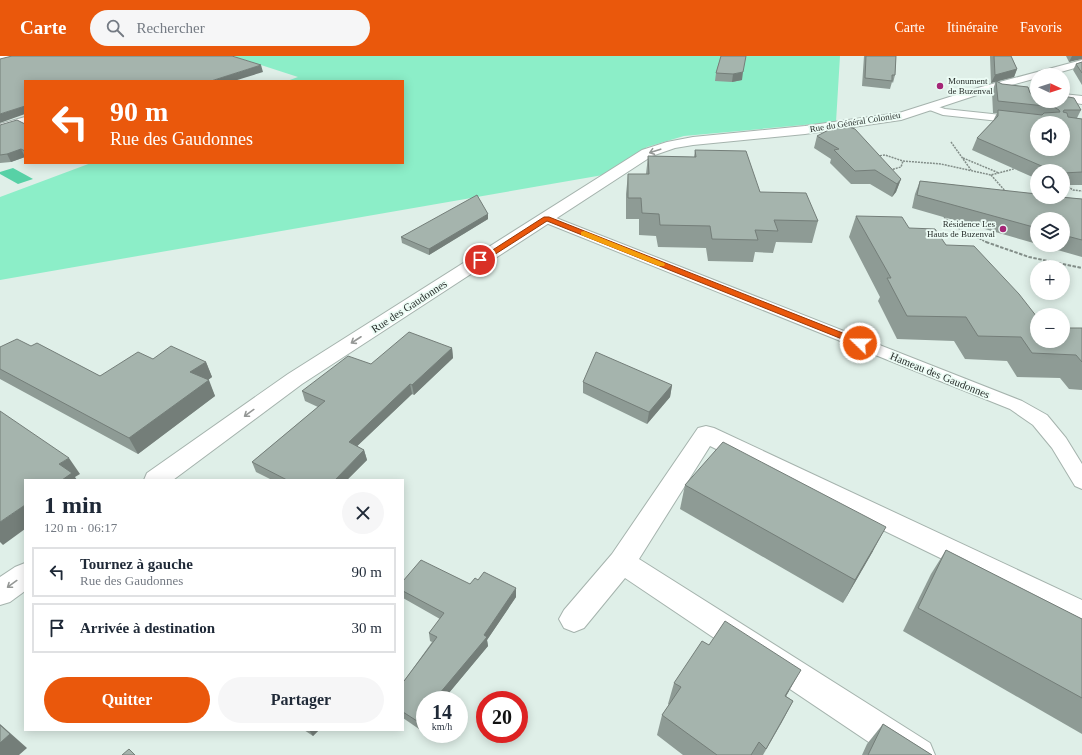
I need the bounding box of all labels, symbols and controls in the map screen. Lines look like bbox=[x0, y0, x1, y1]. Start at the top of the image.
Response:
search box bbox=[90, 10, 370, 46]
text: Carte bbox=[20, 17, 66, 38]
icon: search bbox=[104, 17, 126, 39]
text: Rechercher bbox=[136, 20, 205, 36]
text: Carte bbox=[894, 20, 925, 35]
text: Itinéraire bbox=[947, 20, 998, 35]
text: Favoris bbox=[1020, 20, 1062, 35]
north arrow bbox=[1030, 68, 1070, 108]
map controls bbox=[1030, 68, 1070, 348]
place label: Monument de Buzenval bbox=[948, 76, 993, 96]
marker: Monument de Buzenval bbox=[935, 81, 945, 91]
icon: left bbox=[44, 96, 96, 148]
text: 90 m bbox=[110, 96, 168, 127]
street label: Rue du Général Colonieu bbox=[809, 110, 902, 134]
button: sound bbox=[1030, 116, 1070, 156]
text: Rue des Gaudonnes bbox=[110, 129, 253, 149]
one-way arrow bbox=[649, 147, 661, 155]
button: search bbox=[1030, 164, 1070, 204]
button: layers bbox=[1030, 212, 1070, 252]
place label: Résidence Les Hauts de Buzenval bbox=[927, 219, 995, 239]
marker: Résidence Les Hauts de Buzenval bbox=[998, 224, 1008, 234]
pin bbox=[463, 243, 497, 277]
icon: arrive bbox=[469, 249, 491, 271]
button: + bbox=[1030, 260, 1070, 300]
street label: Rue des Gaudonnes bbox=[369, 277, 449, 335]
button: − bbox=[1030, 308, 1070, 348]
position arrow bbox=[839, 322, 881, 364]
one-way arrow bbox=[351, 336, 362, 344]
street label: Hameau des Gaudonnes bbox=[888, 350, 992, 400]
one-way arrow bbox=[243, 409, 254, 417]
text: 1 min bbox=[44, 492, 102, 518]
button: close bbox=[342, 492, 384, 534]
text: 120 m · 06:17 bbox=[44, 520, 117, 535]
text: Tournez à gauche bbox=[80, 556, 193, 572]
icon: left bbox=[46, 561, 68, 583]
text: 90 m bbox=[352, 564, 382, 580]
text: Rue des Gaudonnes bbox=[80, 573, 183, 588]
one-way arrow bbox=[7, 580, 18, 588]
icon: arrive bbox=[46, 617, 68, 639]
text: Arrivée à destination bbox=[80, 620, 215, 636]
text: 30 m bbox=[352, 620, 382, 636]
button: Quitter bbox=[44, 677, 210, 723]
button: Partager bbox=[218, 677, 384, 723]
speed limit sign: 20 bbox=[476, 691, 528, 743]
text: 14 bbox=[432, 701, 452, 723]
text: km/h bbox=[432, 721, 452, 732]

